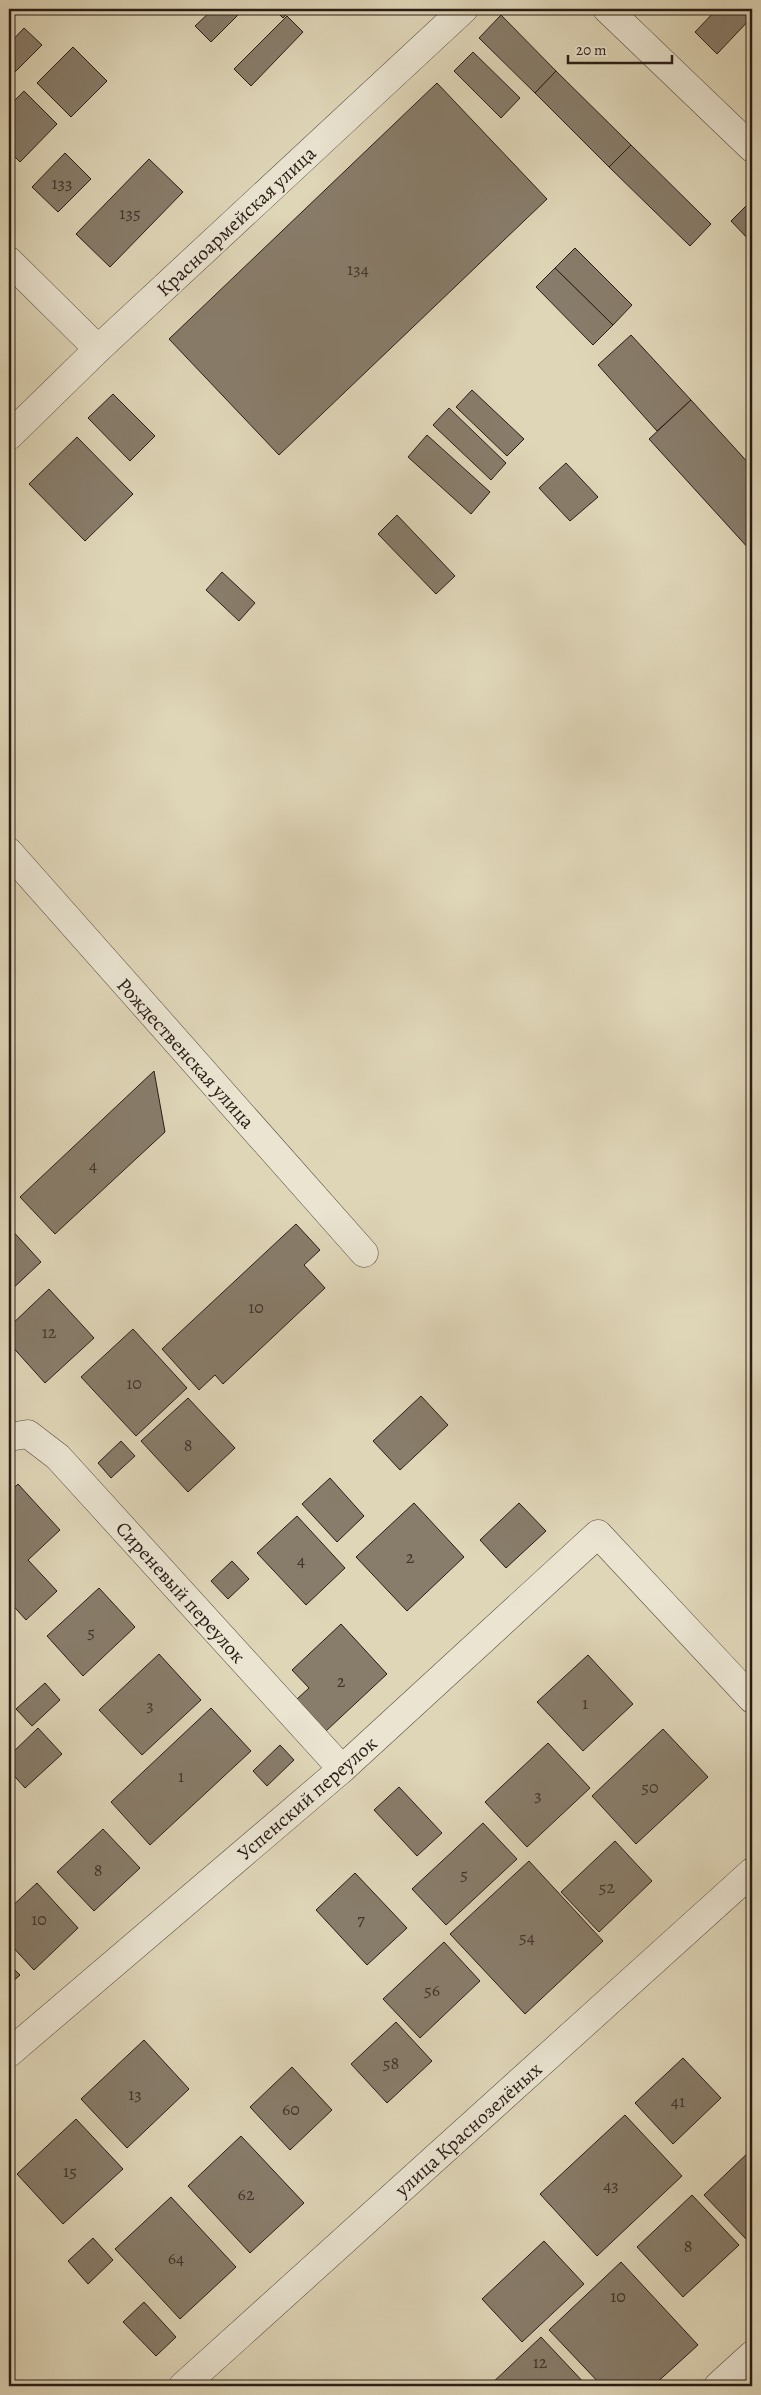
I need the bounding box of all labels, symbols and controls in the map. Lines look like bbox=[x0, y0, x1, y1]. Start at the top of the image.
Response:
scale bar bbox=[568, 32, 672, 64]
text: 20 m bbox=[576, 40, 607, 60]
street label: Красноармейская улица bbox=[151, 140, 323, 303]
house number: 133 bbox=[51, 171, 73, 195]
house number: 135 bbox=[119, 201, 141, 225]
house number: 134 bbox=[347, 257, 369, 281]
street label: Рождественская улица bbox=[111, 972, 261, 1135]
house number: 4 bbox=[89, 1153, 97, 1177]
house number: 10 bbox=[248, 1295, 264, 1319]
house number: 12 bbox=[42, 1320, 57, 1344]
house number: 10 bbox=[126, 1371, 142, 1395]
house number: 8 bbox=[184, 1433, 192, 1457]
street label: Сиреневый переулок bbox=[110, 1516, 252, 1669]
house number: 2 bbox=[406, 1545, 415, 1569]
house number: 4 bbox=[297, 1548, 305, 1572]
house number: 5 bbox=[87, 1620, 95, 1644]
house number: 2 bbox=[337, 1669, 346, 1693]
house number: 1 bbox=[582, 1691, 588, 1715]
house number: 3 bbox=[146, 1693, 154, 1717]
street label: Успенский переулок bbox=[232, 1730, 383, 1867]
house number: 1 bbox=[178, 1764, 184, 1788]
house number: 50 bbox=[641, 1775, 659, 1799]
house number: 3 bbox=[534, 1783, 542, 1807]
house number: 8 bbox=[94, 1858, 102, 1882]
house number: 5 bbox=[460, 1862, 468, 1886]
house number: 52 bbox=[599, 1875, 616, 1899]
house number: 10 bbox=[31, 1907, 47, 1931]
house number: 7 bbox=[357, 1907, 365, 1931]
house number: 54 bbox=[519, 1925, 535, 1949]
house number: 56 bbox=[424, 1978, 440, 2002]
house number: 58 bbox=[383, 2051, 399, 2075]
street label: улица Краснозелёных bbox=[388, 2056, 548, 2203]
house number: 13 bbox=[128, 2082, 142, 2106]
house number: 41 bbox=[671, 2089, 685, 2113]
house number: 60 bbox=[282, 2097, 300, 2121]
house number: 15 bbox=[63, 2159, 77, 2183]
house number: 43 bbox=[603, 2173, 619, 2197]
house number: 62 bbox=[238, 2182, 255, 2206]
house number: 8 bbox=[684, 2234, 692, 2258]
house number: 64 bbox=[168, 2246, 184, 2270]
house number: 10 bbox=[610, 2284, 626, 2308]
house number: 12 bbox=[533, 2350, 548, 2374]

